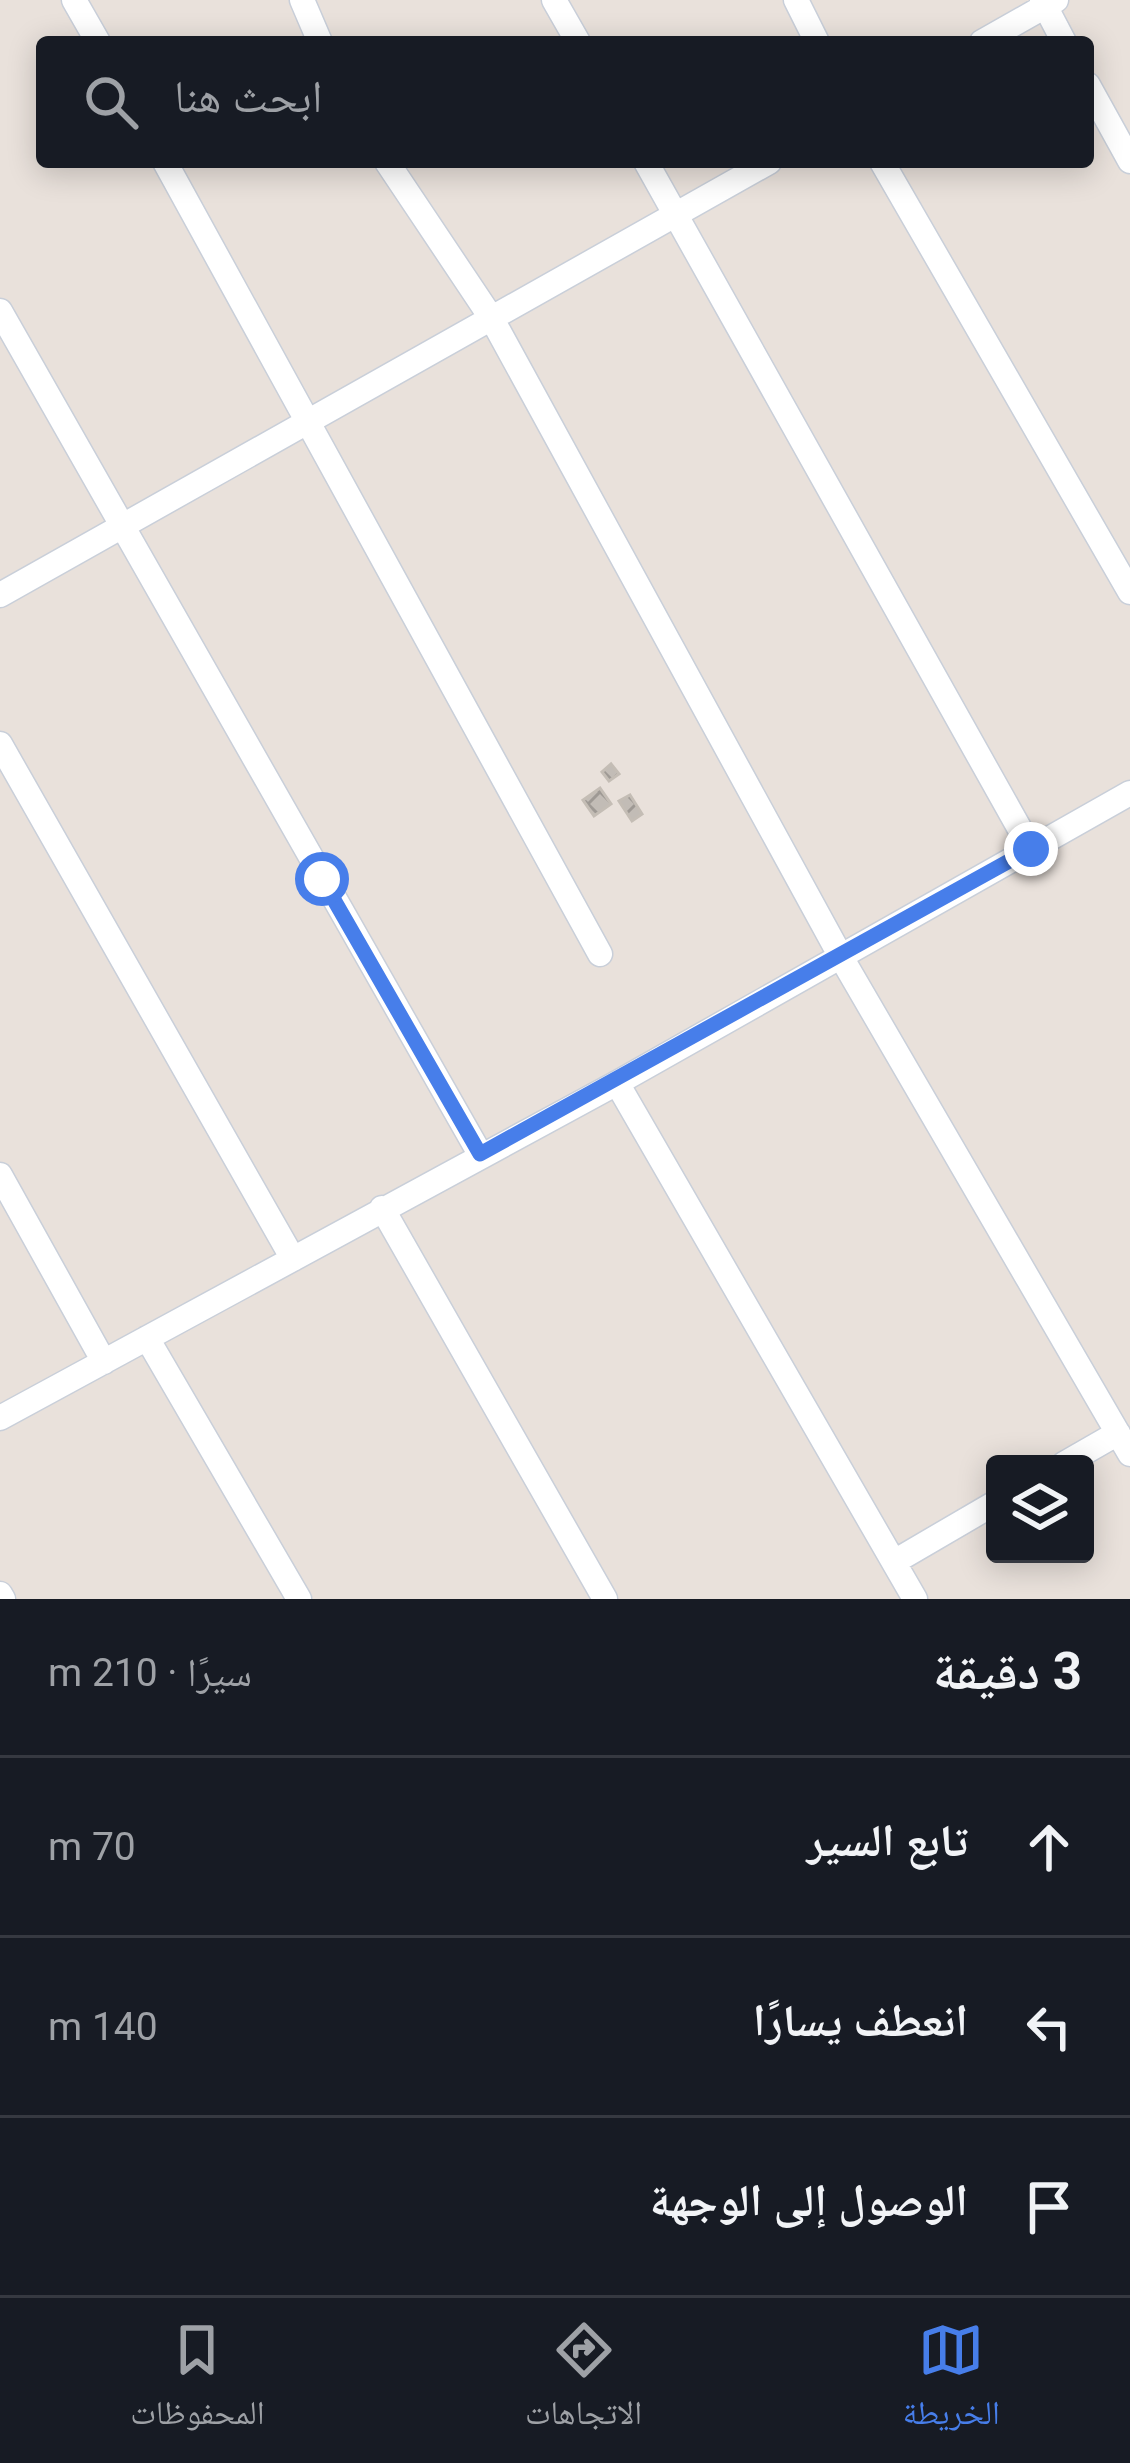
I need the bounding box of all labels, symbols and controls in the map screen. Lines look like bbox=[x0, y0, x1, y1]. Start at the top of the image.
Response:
search box bbox=[36, 36, 1094, 168]
icon: search bbox=[78, 69, 144, 135]
text: ابحث هنا bbox=[174, 70, 322, 123]
route end bbox=[1004, 822, 1058, 876]
route start bbox=[295, 852, 349, 906]
map controls bbox=[986, 1455, 1094, 1563]
button: layers bbox=[986, 1455, 1094, 1563]
text: 3 دقيقة bbox=[933, 1642, 1082, 1701]
text: سيرًا · 210 m bbox=[48, 1650, 252, 1696]
text: تابع السير bbox=[807, 1814, 968, 1867]
icon: ahead bbox=[1016, 1814, 1082, 1880]
text: 70 m bbox=[48, 1824, 136, 1870]
text: انعطف يسارًا bbox=[753, 1994, 968, 2047]
icon: left bbox=[1016, 1994, 1082, 2060]
text: 140 m bbox=[48, 2004, 158, 2050]
text: الوصول إلى الوجهة bbox=[650, 2174, 968, 2227]
icon: arrive bbox=[1016, 2174, 1082, 2240]
tab: المحفوظات bbox=[130, 2317, 265, 2445]
tab: الاتجاهات bbox=[525, 2317, 642, 2445]
tab: الخريطة bbox=[903, 2317, 1000, 2445]

